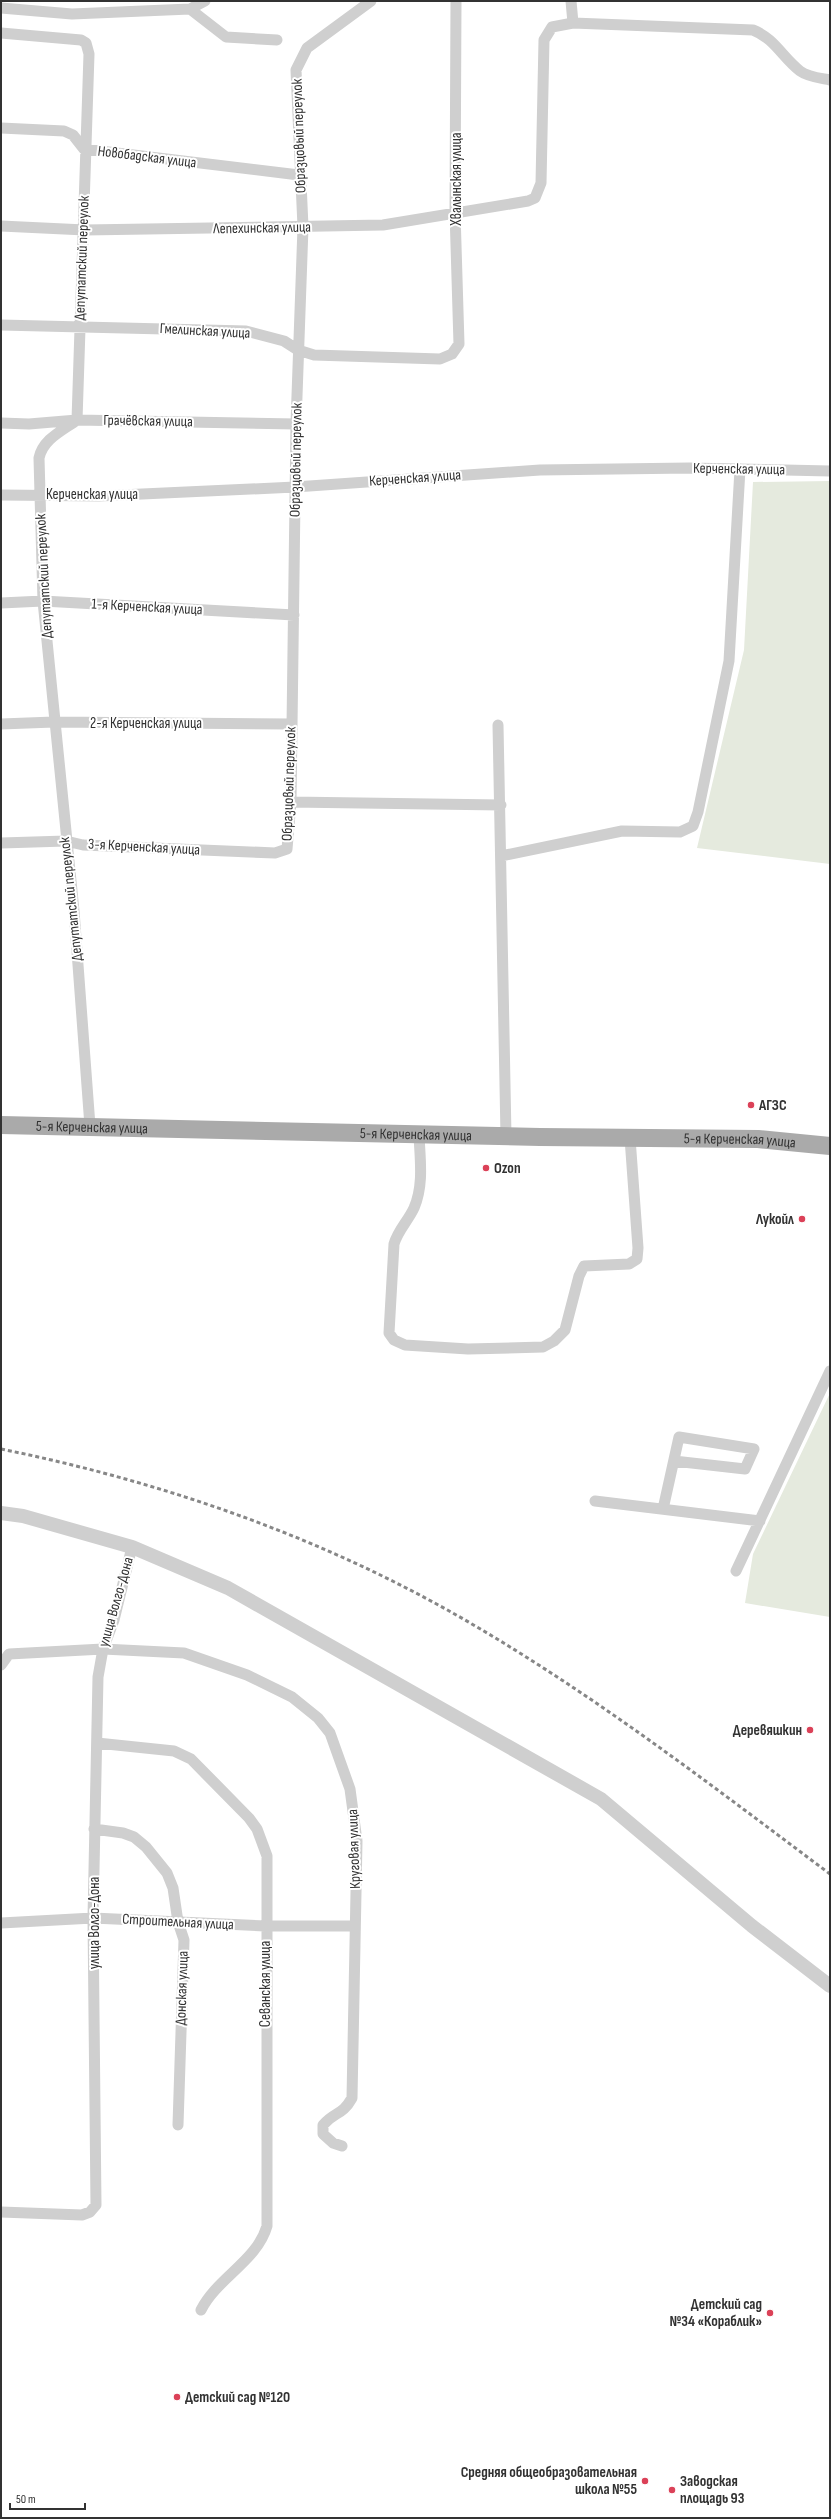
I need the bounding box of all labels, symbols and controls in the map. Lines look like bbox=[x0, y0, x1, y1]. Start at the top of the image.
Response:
street label: Образцовый переулок bbox=[287, 78, 310, 194]
street label: Хвалынская улица bbox=[447, 132, 466, 227]
street label: Новобадская улица bbox=[97, 142, 198, 173]
street label: Депутатский переулок bbox=[70, 195, 94, 321]
street label: Лепехинская улица bbox=[212, 218, 311, 238]
street label: Гмелинская улица bbox=[159, 319, 251, 343]
street label: Образцовый переулок bbox=[286, 402, 307, 517]
street label: Грачёвская улица bbox=[103, 411, 193, 431]
street label: Керченская улица bbox=[693, 459, 785, 479]
street label: Керченская улица bbox=[368, 465, 462, 491]
street label: Керченская улица bbox=[46, 485, 138, 504]
street label: Депутатский переулок bbox=[31, 513, 57, 639]
street label: 1-я Керченская улица bbox=[91, 595, 203, 619]
street label: 2-я Керченская улица bbox=[90, 714, 202, 733]
street label: Образцовый переулок bbox=[278, 726, 301, 842]
street label: 3-я Керченская улица bbox=[88, 835, 201, 859]
street label: Депутатский переулок bbox=[55, 836, 87, 962]
place label: АГЗС bbox=[758, 1096, 787, 1115]
marker: АГЗС bbox=[746, 1100, 756, 1110]
street label: 5-я Керченская улица bbox=[36, 1116, 148, 1138]
street label: 5-я Керченская улица bbox=[360, 1123, 472, 1145]
street label: 5-я Керченская улица bbox=[684, 1129, 797, 1152]
place label: Ozon bbox=[494, 1159, 521, 1178]
marker: Ozon bbox=[481, 1163, 491, 1173]
place label: Лукойл bbox=[755, 1210, 794, 1229]
marker: Лукойл bbox=[797, 1214, 807, 1224]
street label: улица Волго-Дона bbox=[94, 1555, 138, 1649]
place label: Деревяшкин bbox=[733, 1721, 802, 1740]
marker: Деревяшкин bbox=[805, 1725, 815, 1735]
street label: Круговая улица bbox=[343, 1809, 365, 1889]
street label: улица Волго-Дона bbox=[85, 1876, 104, 1969]
street label: Строительная улица bbox=[122, 1910, 235, 1934]
street label: Севанская улица bbox=[256, 1941, 275, 2027]
street label: Донская улица bbox=[171, 1950, 193, 2026]
place label: Детский сад №34 «Кораблик» bbox=[669, 2295, 762, 2331]
marker: Детский сад №34 «Кораблик» bbox=[765, 2308, 775, 2318]
place label: Детский сад №120 bbox=[185, 2388, 290, 2407]
marker: Детский сад №120 bbox=[172, 2392, 182, 2402]
place label: Средняя общеобразовательная школа №55 bbox=[461, 2463, 637, 2499]
place label: Заводская площадь 93 bbox=[680, 2472, 745, 2508]
marker: Средняя общеобразовательная школа №55 bbox=[640, 2476, 650, 2486]
scale bar bbox=[10, 2485, 85, 2511]
marker: Заводская площадь 93 bbox=[667, 2485, 677, 2495]
text: 50 m bbox=[16, 2492, 36, 2507]

